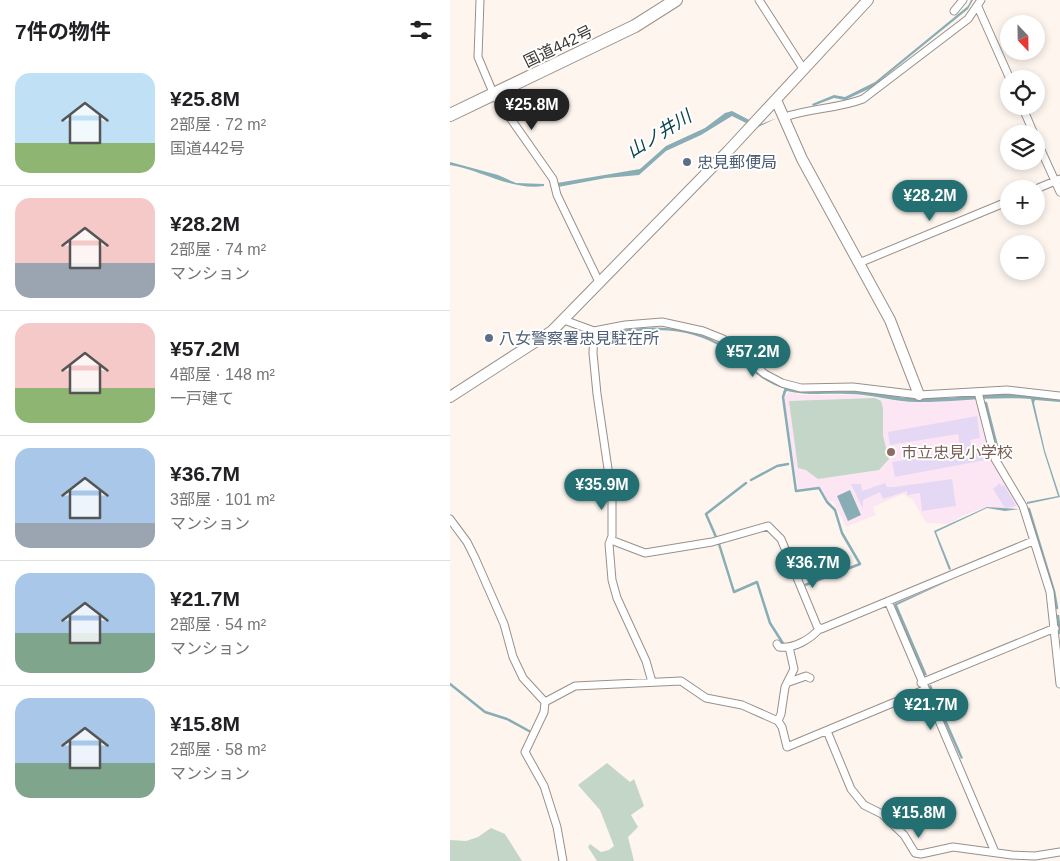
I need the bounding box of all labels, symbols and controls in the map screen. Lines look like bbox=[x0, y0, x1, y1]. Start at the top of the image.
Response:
north arrow bbox=[1000, 15, 1045, 60]
map controls bbox=[1000, 15, 1045, 280]
icon: filters bbox=[407, 16, 435, 44]
text: 7件の物件 bbox=[15, 20, 111, 43]
street label: 国道442号 bbox=[521, 22, 596, 70]
button: locate bbox=[1000, 70, 1045, 115]
text: ¥25.8M bbox=[170, 87, 240, 110]
pin: ¥25.8M bbox=[491, 88, 573, 131]
icon: home bbox=[55, 93, 115, 153]
text: ¥25.8M bbox=[505, 96, 559, 113]
water label: 山ノ井川 bbox=[623, 105, 697, 162]
text: 2部屋 · 72 m² bbox=[170, 116, 266, 133]
button: layers bbox=[1000, 125, 1045, 170]
text: 国道442号 bbox=[170, 140, 245, 157]
place label: 忠見郵便局 bbox=[697, 154, 777, 171]
marker: 忠見郵便局 bbox=[681, 156, 693, 168]
pin: ¥28.2M bbox=[889, 180, 971, 222]
button: + bbox=[1000, 180, 1045, 225]
text: ¥28.2M bbox=[903, 187, 957, 204]
text: ¥28.2M bbox=[170, 212, 240, 235]
icon: home bbox=[55, 218, 115, 278]
button: − bbox=[1000, 235, 1045, 280]
text: 2部屋 · 74 m² bbox=[170, 241, 266, 258]
text: マンション bbox=[170, 265, 250, 282]
place label: 八女警察署忠見駐在所 bbox=[499, 330, 659, 347]
marker: 八女警察署忠見駐在所 bbox=[483, 332, 495, 344]
pin: ¥57.2M bbox=[712, 336, 794, 378]
text: ¥57.2M bbox=[170, 337, 240, 360]
icon: home bbox=[55, 343, 115, 403]
text: ¥57.2M bbox=[726, 343, 780, 360]
text: 4部屋 · 148 m² bbox=[170, 366, 275, 383]
text: 一戸建て bbox=[170, 390, 234, 407]
place label: 市立忠見小学校 bbox=[901, 444, 1013, 461]
marker: 市立忠見小学校 bbox=[885, 446, 897, 458]
text: ¥36.7M bbox=[170, 462, 240, 485]
icon: home bbox=[55, 468, 115, 528]
pin: ¥35.9M bbox=[561, 468, 643, 511]
text: ¥35.9M bbox=[575, 476, 629, 493]
text: 3部屋 · 101 m² bbox=[170, 491, 275, 508]
text: マンション bbox=[170, 515, 250, 532]
pin: ¥36.7M bbox=[772, 546, 854, 589]
text: ¥36.7M bbox=[786, 554, 840, 571]
text: ¥21.7M bbox=[170, 587, 240, 610]
icon: home bbox=[55, 593, 115, 653]
text: 2部屋 · 54 m² bbox=[170, 616, 266, 633]
text: マンション bbox=[170, 640, 250, 657]
pin: ¥21.7M bbox=[890, 688, 972, 731]
text: ¥21.7M bbox=[904, 696, 958, 713]
text: ¥15.8M bbox=[170, 712, 240, 735]
icon: home bbox=[55, 718, 115, 778]
text: 2部屋 · 58 m² bbox=[170, 741, 266, 758]
text: マンション bbox=[170, 765, 250, 782]
pin: ¥15.8M bbox=[878, 796, 960, 839]
text: ¥15.8M bbox=[892, 804, 946, 821]

